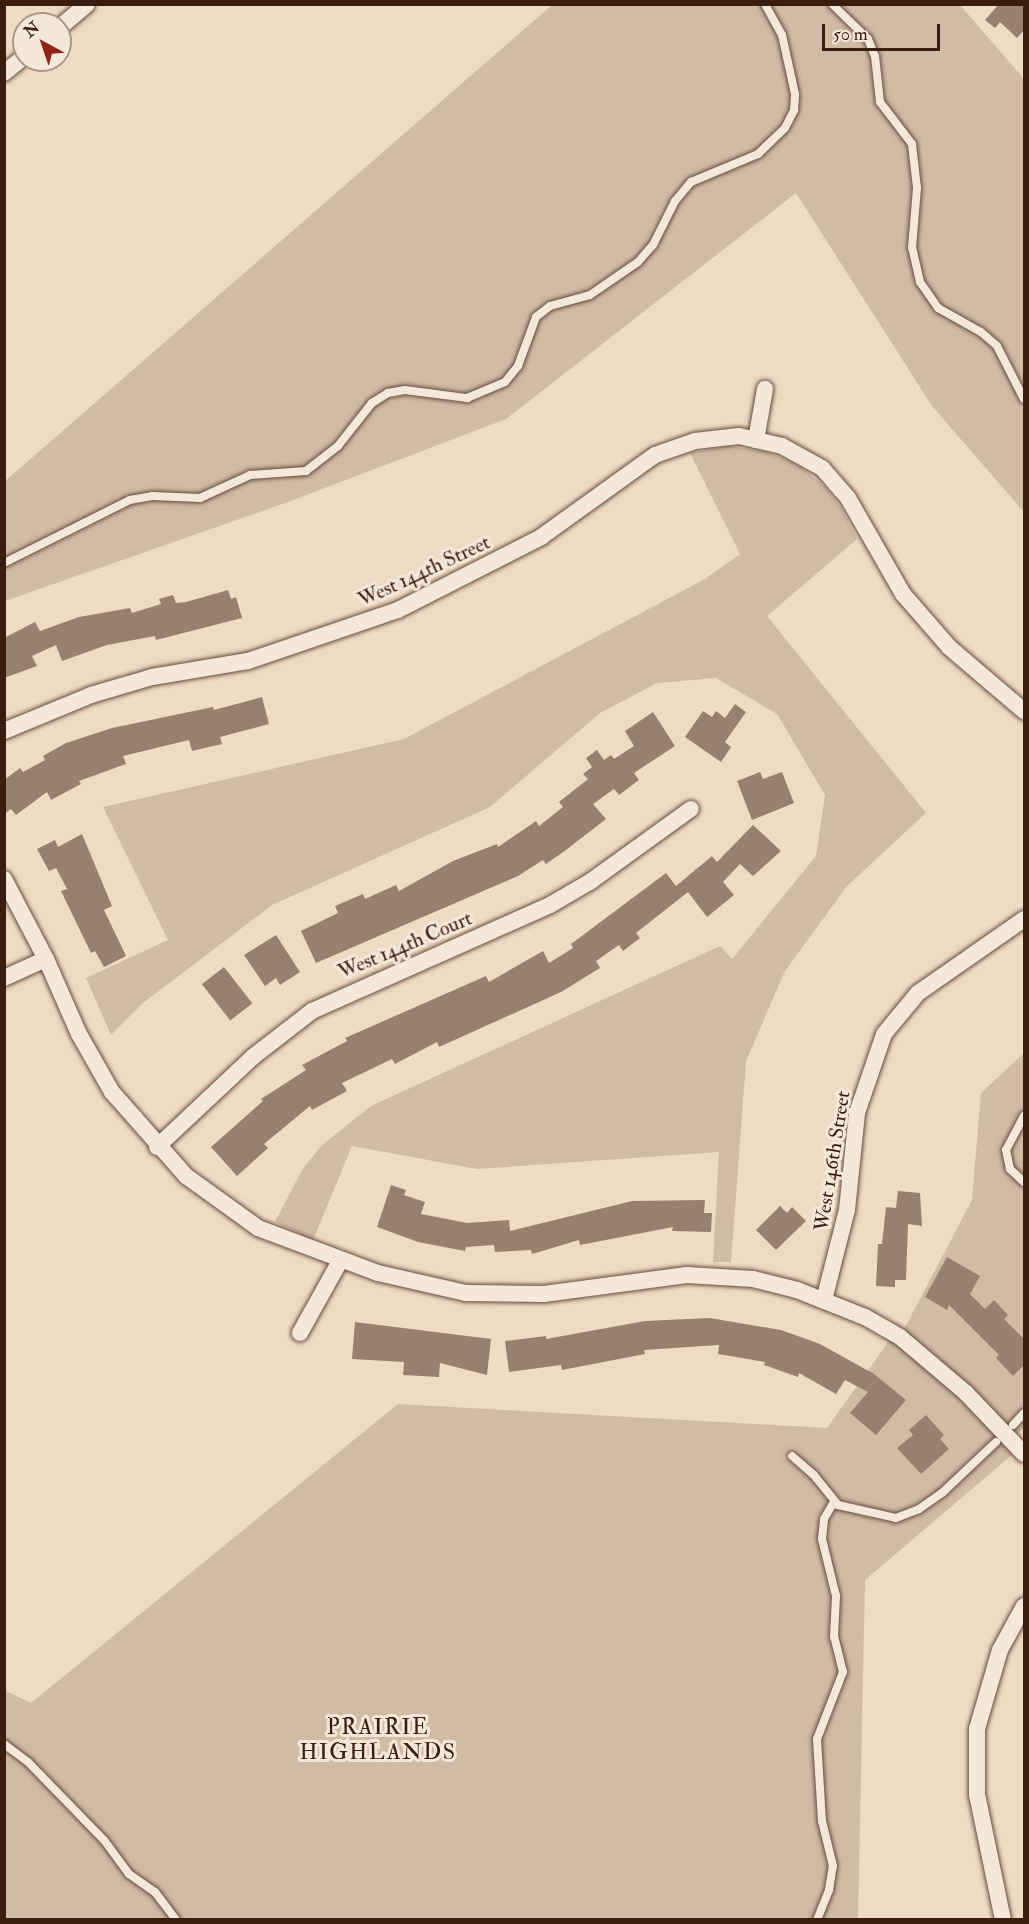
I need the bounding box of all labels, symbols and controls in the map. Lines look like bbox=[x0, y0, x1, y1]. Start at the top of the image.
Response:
north arrow bbox=[12, 12, 72, 72]
scale bar bbox=[825, 12, 944, 50]
text: N bbox=[20, 17, 44, 42]
text: 50 m bbox=[833, 23, 868, 46]
street label: West 144th Street bbox=[354, 530, 494, 612]
street label: West 144th Court bbox=[335, 906, 475, 984]
street label: West 146th Street bbox=[809, 1089, 855, 1233]
district label: PRAIRIE HIGHLANDS bbox=[300, 1714, 456, 1766]

